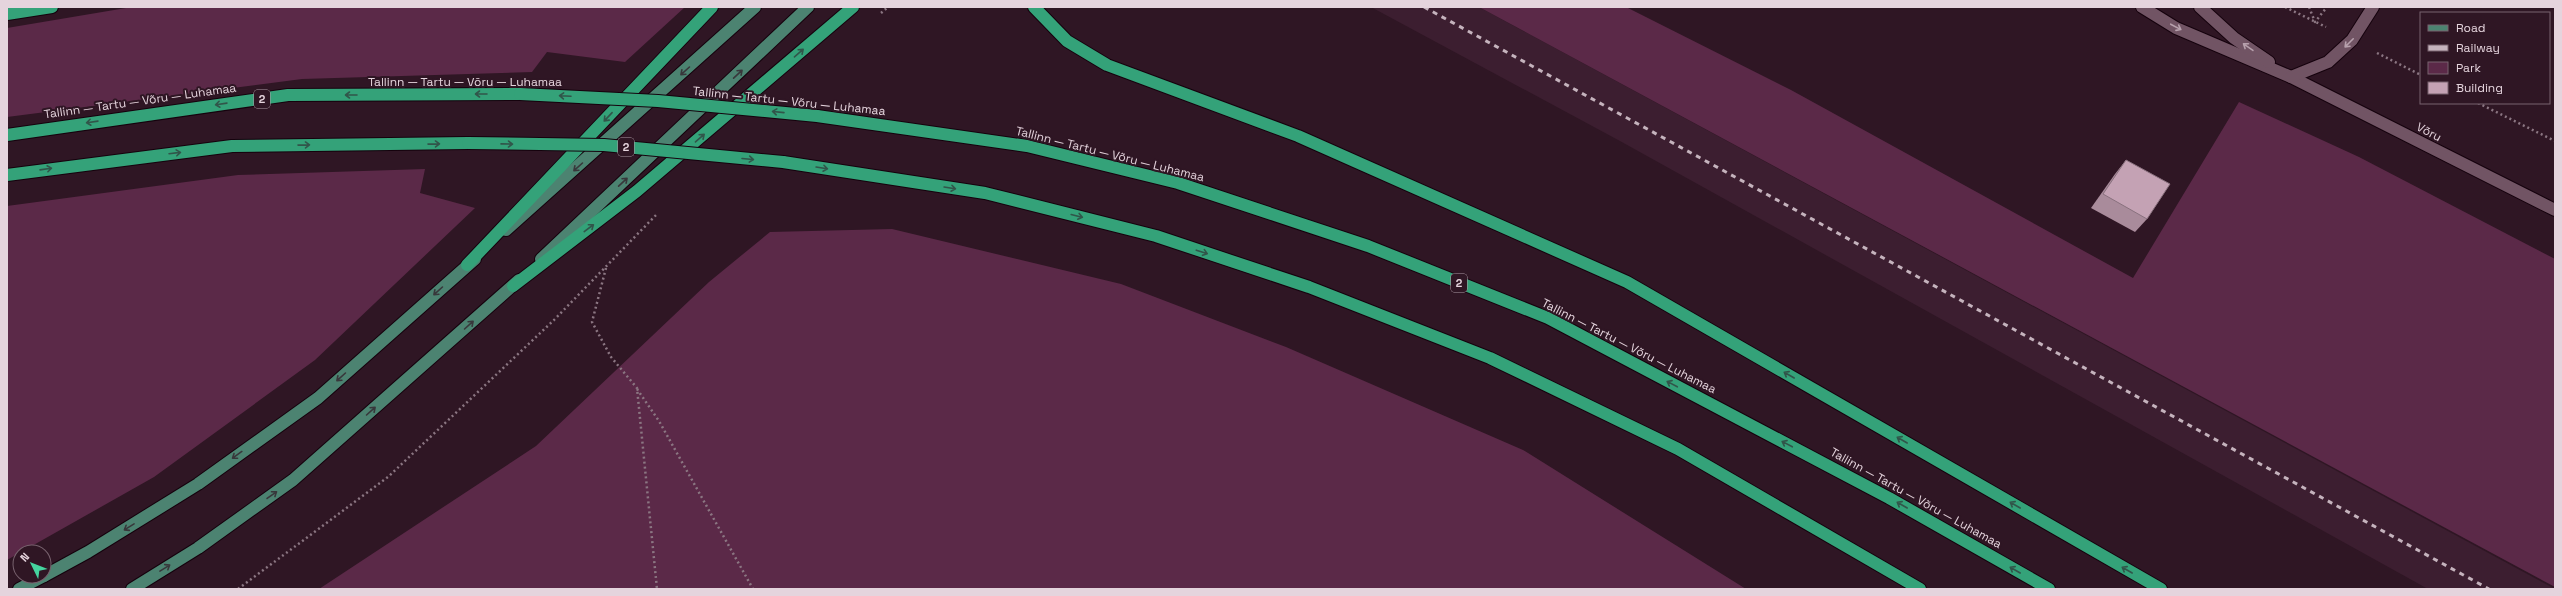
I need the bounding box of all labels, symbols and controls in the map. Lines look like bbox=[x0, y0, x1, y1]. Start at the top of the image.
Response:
legend bbox=[2420, 12, 2550, 104]
text: Road bbox=[2456, 20, 2485, 36]
one-way arrow bbox=[2169, 24, 2181, 31]
one-way arrow bbox=[2344, 38, 2354, 48]
text: Railway bbox=[2456, 40, 2500, 56]
one-way arrow bbox=[2242, 43, 2253, 51]
one-way arrow bbox=[794, 49, 804, 58]
text: Park bbox=[2456, 60, 2481, 76]
one-way arrow bbox=[680, 66, 690, 75]
one-way arrow bbox=[733, 69, 743, 79]
street label: Tallinn — Tartu — Võru — Luhamaa bbox=[368, 74, 562, 90]
street label: Tallinn — Tartu — Võru — Luhamaa bbox=[43, 80, 237, 122]
text: Building bbox=[2456, 80, 2503, 96]
street label: Tallinn — Tartu — Võru — Luhamaa bbox=[692, 83, 886, 119]
road number: 2 bbox=[254, 90, 270, 108]
one-way arrow bbox=[345, 91, 358, 99]
one-way arrow bbox=[475, 91, 488, 98]
one-way arrow bbox=[559, 93, 572, 100]
one-way arrow bbox=[215, 100, 228, 108]
one-way arrow bbox=[772, 109, 785, 116]
one-way arrow bbox=[604, 111, 613, 122]
one-way arrow bbox=[86, 118, 99, 126]
street label: Võru bbox=[2414, 119, 2444, 145]
street label: Tallinn — Tartu — Võru — Luhamaa bbox=[1014, 123, 1206, 185]
one-way arrow bbox=[695, 133, 706, 142]
road number: 2 bbox=[618, 138, 634, 156]
one-way arrow bbox=[427, 140, 440, 147]
one-way arrow bbox=[500, 140, 513, 147]
one-way arrow bbox=[297, 141, 310, 149]
one-way arrow bbox=[168, 149, 181, 157]
one-way arrow bbox=[741, 155, 754, 162]
one-way arrow bbox=[572, 162, 583, 171]
one-way arrow bbox=[815, 164, 828, 172]
one-way arrow bbox=[39, 165, 52, 173]
one-way arrow bbox=[618, 177, 628, 187]
one-way arrow bbox=[943, 184, 956, 192]
one-way arrow bbox=[1070, 213, 1083, 221]
one-way arrow bbox=[583, 224, 594, 233]
one-way arrow bbox=[1196, 248, 1208, 256]
road number: 2 bbox=[1451, 274, 1467, 292]
one-way arrow bbox=[433, 286, 443, 296]
street label: Tallinn — Tartu — Võru — Luhamaa bbox=[1539, 295, 1719, 397]
one-way arrow bbox=[463, 320, 474, 329]
one-way arrow bbox=[1784, 370, 1796, 378]
one-way arrow bbox=[336, 373, 346, 382]
one-way arrow bbox=[1666, 380, 1678, 387]
one-way arrow bbox=[366, 407, 376, 416]
one-way arrow bbox=[1896, 435, 1908, 443]
one-way arrow bbox=[1781, 440, 1793, 448]
street label: Tallinn — Tartu — Võru — Luhamaa bbox=[1827, 444, 2005, 552]
one-way arrow bbox=[232, 451, 243, 460]
one-way arrow bbox=[267, 491, 278, 499]
one-way arrow bbox=[2009, 500, 2021, 508]
one-way arrow bbox=[1896, 501, 1908, 509]
one-way arrow bbox=[124, 523, 135, 531]
north arrow bbox=[12, 544, 52, 584]
text: N bbox=[17, 550, 32, 565]
one-way arrow bbox=[159, 564, 171, 572]
one-way arrow bbox=[2009, 565, 2021, 573]
one-way arrow bbox=[2122, 565, 2134, 573]

